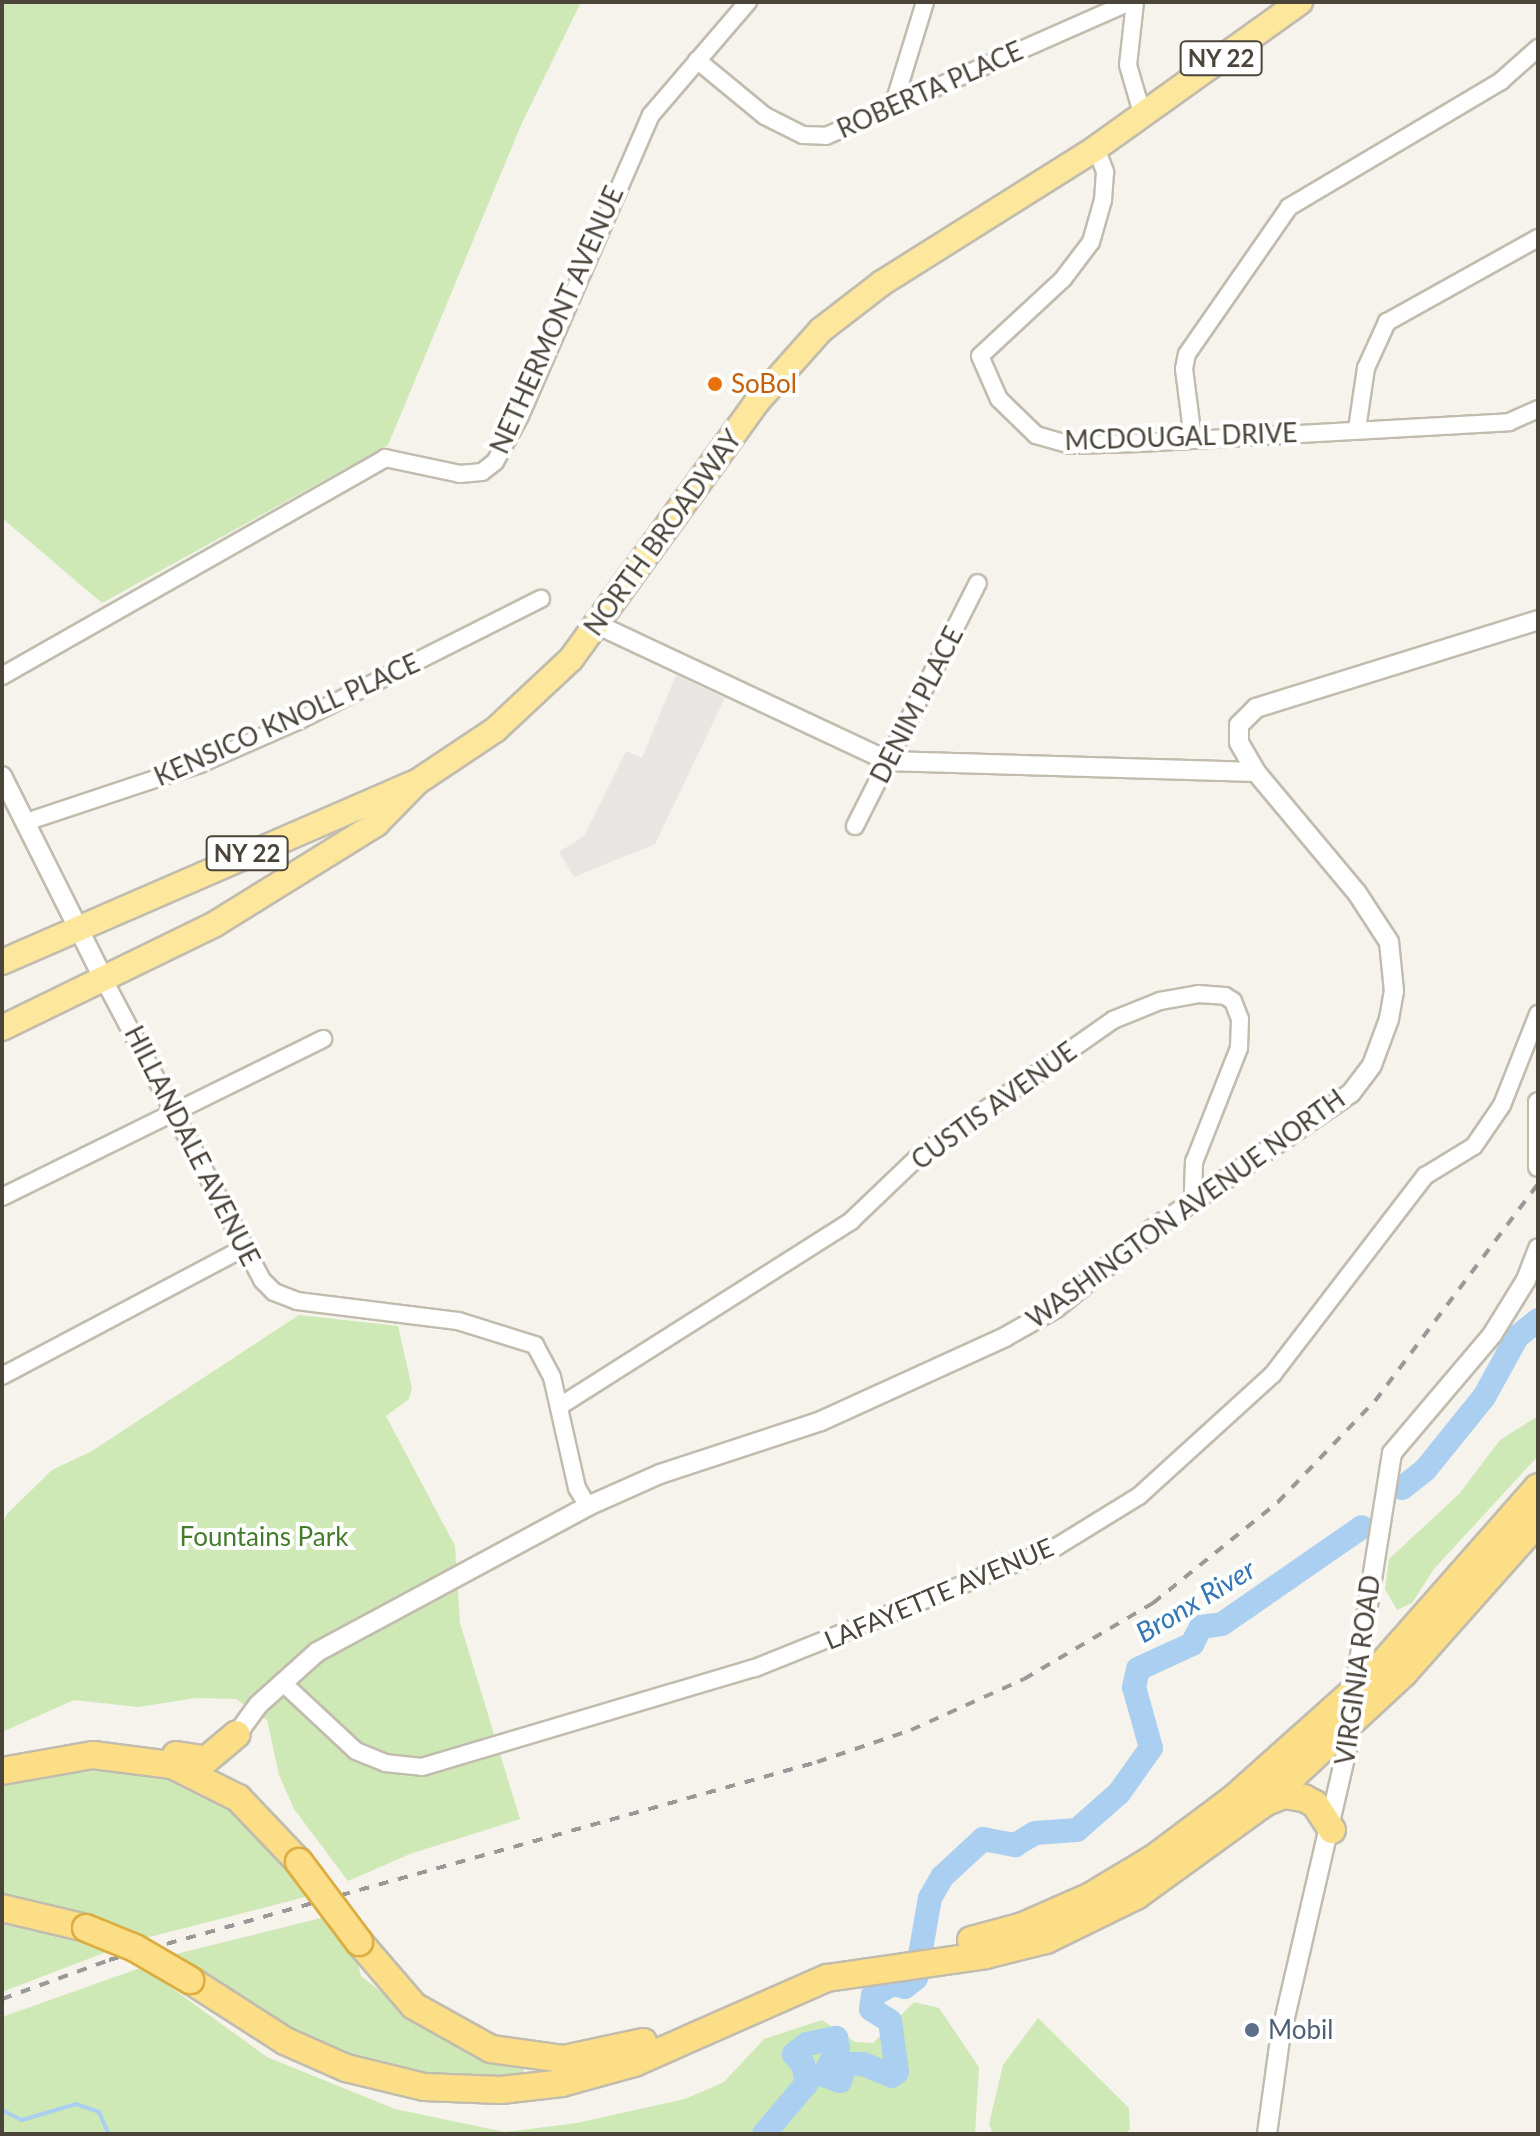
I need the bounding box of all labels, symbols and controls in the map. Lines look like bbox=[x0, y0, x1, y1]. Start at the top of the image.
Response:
street label: ROBERTA PLACE bbox=[832, 35, 1028, 145]
road number: NY 22 bbox=[1179, 38, 1263, 78]
street label: NETHERMONT AVENUE bbox=[484, 181, 630, 459]
place label: SoBol bbox=[731, 368, 797, 400]
marker: SoBol bbox=[706, 375, 724, 393]
street label: MCDOUGAL DRIVE bbox=[1064, 417, 1298, 457]
street label: NORTH BROADWAY bbox=[578, 424, 748, 642]
street label: DENIM PLACE bbox=[864, 622, 970, 788]
street label: KENSICO KNOLL PLACE bbox=[149, 647, 425, 793]
road number: NY 22 bbox=[205, 833, 289, 873]
street label: HILLANDALE AVENUE bbox=[118, 1020, 266, 1272]
street label: CUSTIS AVENUE bbox=[905, 1036, 1083, 1176]
street label: WASHINGTON AVENUE NORTH bbox=[1021, 1083, 1351, 1335]
park label: Fountains Park bbox=[180, 1521, 348, 1553]
street label: LAFAYETTE AVENUE bbox=[820, 1532, 1058, 1656]
water label: Bronx River bbox=[1129, 1551, 1261, 1649]
street label: VIRGINIA ROAD bbox=[1329, 1573, 1387, 1767]
place label: Mobil bbox=[1268, 2014, 1333, 2046]
marker: Mobil bbox=[1243, 2021, 1261, 2039]

